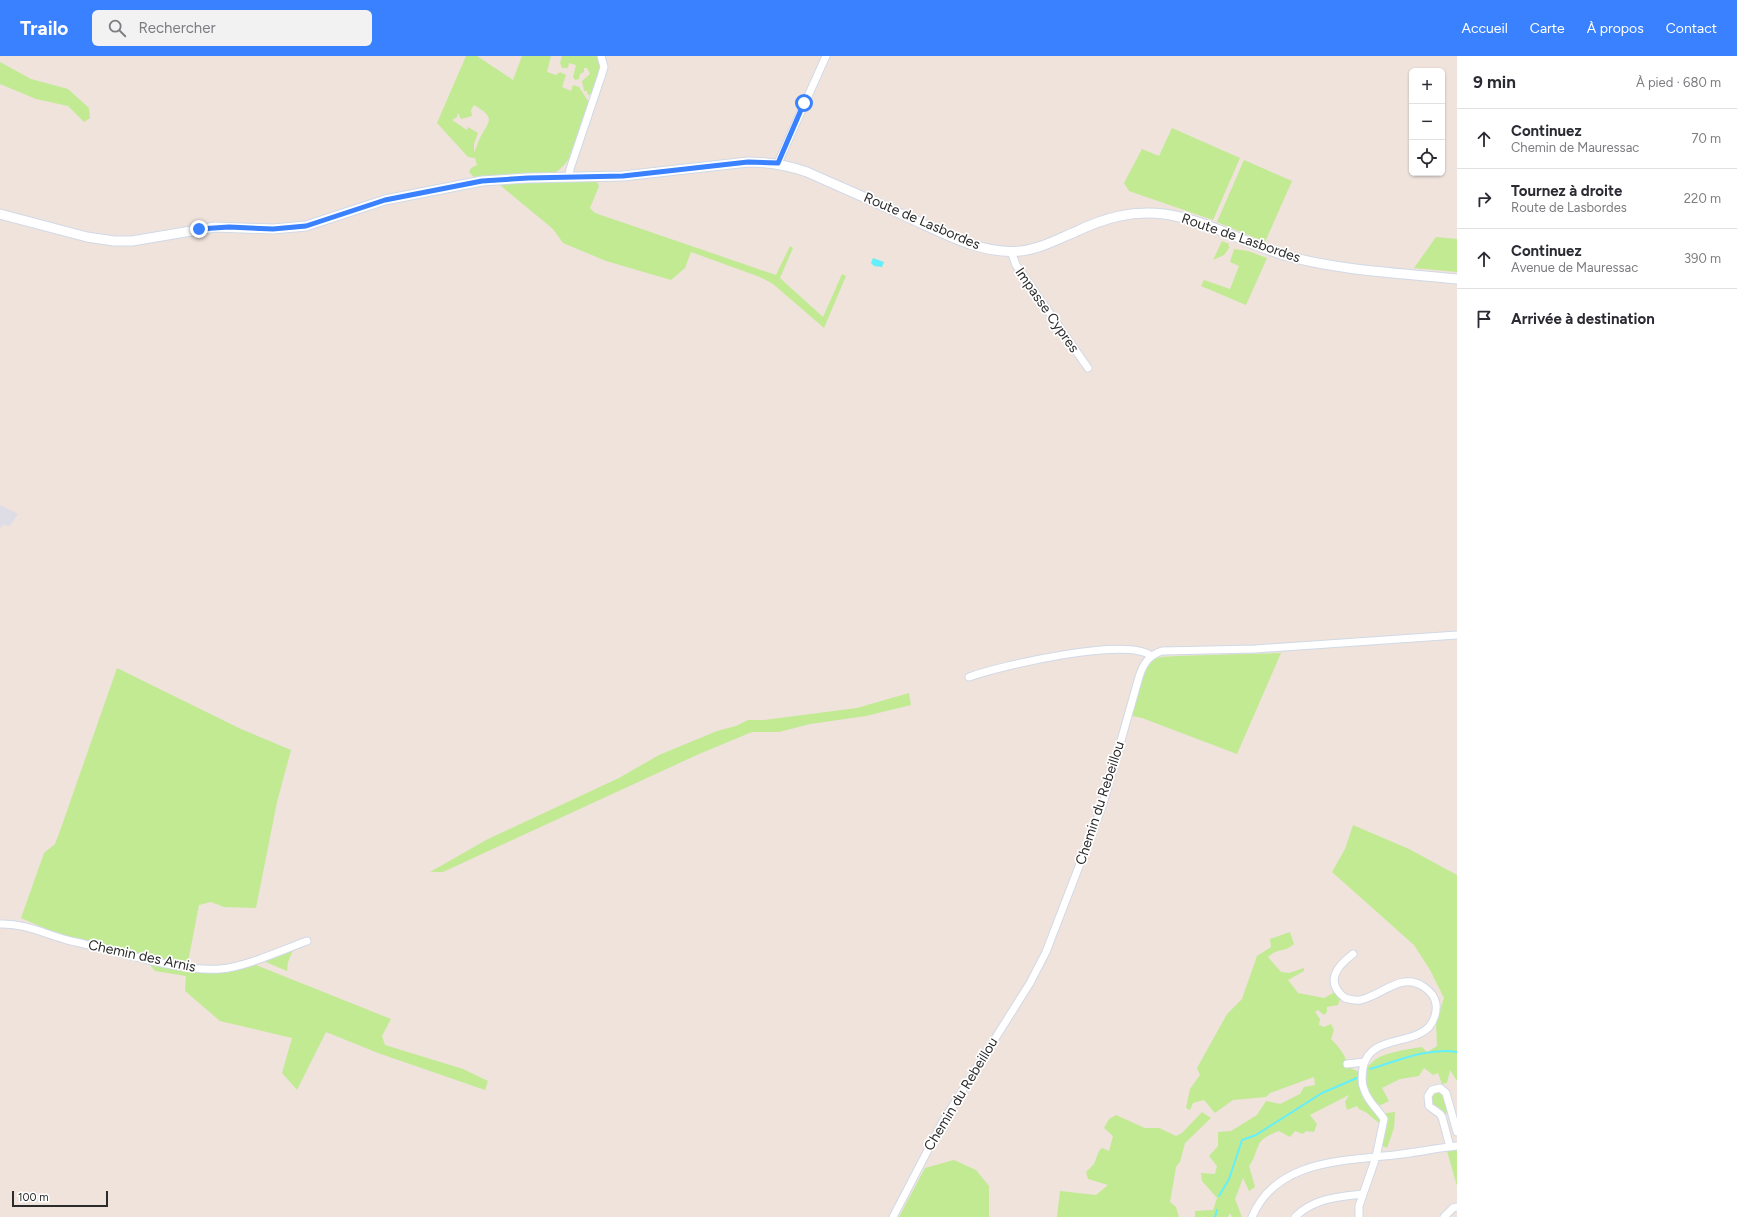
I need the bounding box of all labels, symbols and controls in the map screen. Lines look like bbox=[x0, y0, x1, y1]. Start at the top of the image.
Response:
search box bbox=[92, 10, 372, 46]
text: Trailo bbox=[20, 17, 68, 40]
icon: search bbox=[106, 17, 128, 39]
text: Rechercher bbox=[138, 19, 215, 37]
text: Accueil bbox=[1462, 20, 1508, 37]
text: Carte bbox=[1530, 20, 1565, 37]
text: À propos bbox=[1587, 20, 1644, 37]
text: Contact bbox=[1666, 20, 1717, 37]
map controls bbox=[1409, 68, 1445, 176]
button: + bbox=[1409, 68, 1445, 104]
text: 9 min bbox=[1473, 72, 1516, 92]
text: À pied · 680 m bbox=[1636, 75, 1721, 90]
route start bbox=[795, 94, 813, 112]
button: − bbox=[1409, 104, 1445, 140]
text: Continuez bbox=[1511, 122, 1582, 140]
icon: ahead bbox=[1473, 128, 1495, 150]
text: 70 m bbox=[1691, 131, 1721, 146]
button: locate bbox=[1409, 140, 1445, 176]
text: Chemin de Mauressac bbox=[1511, 140, 1639, 155]
text: Tournez à droite bbox=[1511, 182, 1622, 200]
icon: right bbox=[1473, 188, 1495, 210]
street label: Route de Lasbordes bbox=[861, 189, 983, 253]
text: 220 m bbox=[1684, 191, 1721, 206]
text: Route de Lasbordes bbox=[1511, 200, 1627, 215]
street label: Route de Lasbordes bbox=[1179, 210, 1303, 266]
route end bbox=[190, 220, 208, 238]
text: Continuez bbox=[1511, 242, 1582, 260]
icon: ahead bbox=[1473, 248, 1495, 270]
text: 390 m bbox=[1684, 251, 1721, 266]
text: Avenue de Mauressac bbox=[1511, 260, 1638, 275]
street label: Impasse Cypres bbox=[1011, 264, 1083, 356]
icon: arrive bbox=[1473, 308, 1495, 330]
text: Arrivée à destination bbox=[1511, 310, 1655, 328]
street label: Chemin du Rebeillou bbox=[1072, 739, 1128, 867]
street label: Chemin des Arnis bbox=[87, 936, 197, 976]
street label: Chemin du Rebeillou bbox=[920, 1034, 1002, 1154]
scale bar bbox=[12, 1189, 108, 1208]
text: 100 m bbox=[18, 1191, 49, 1204]

